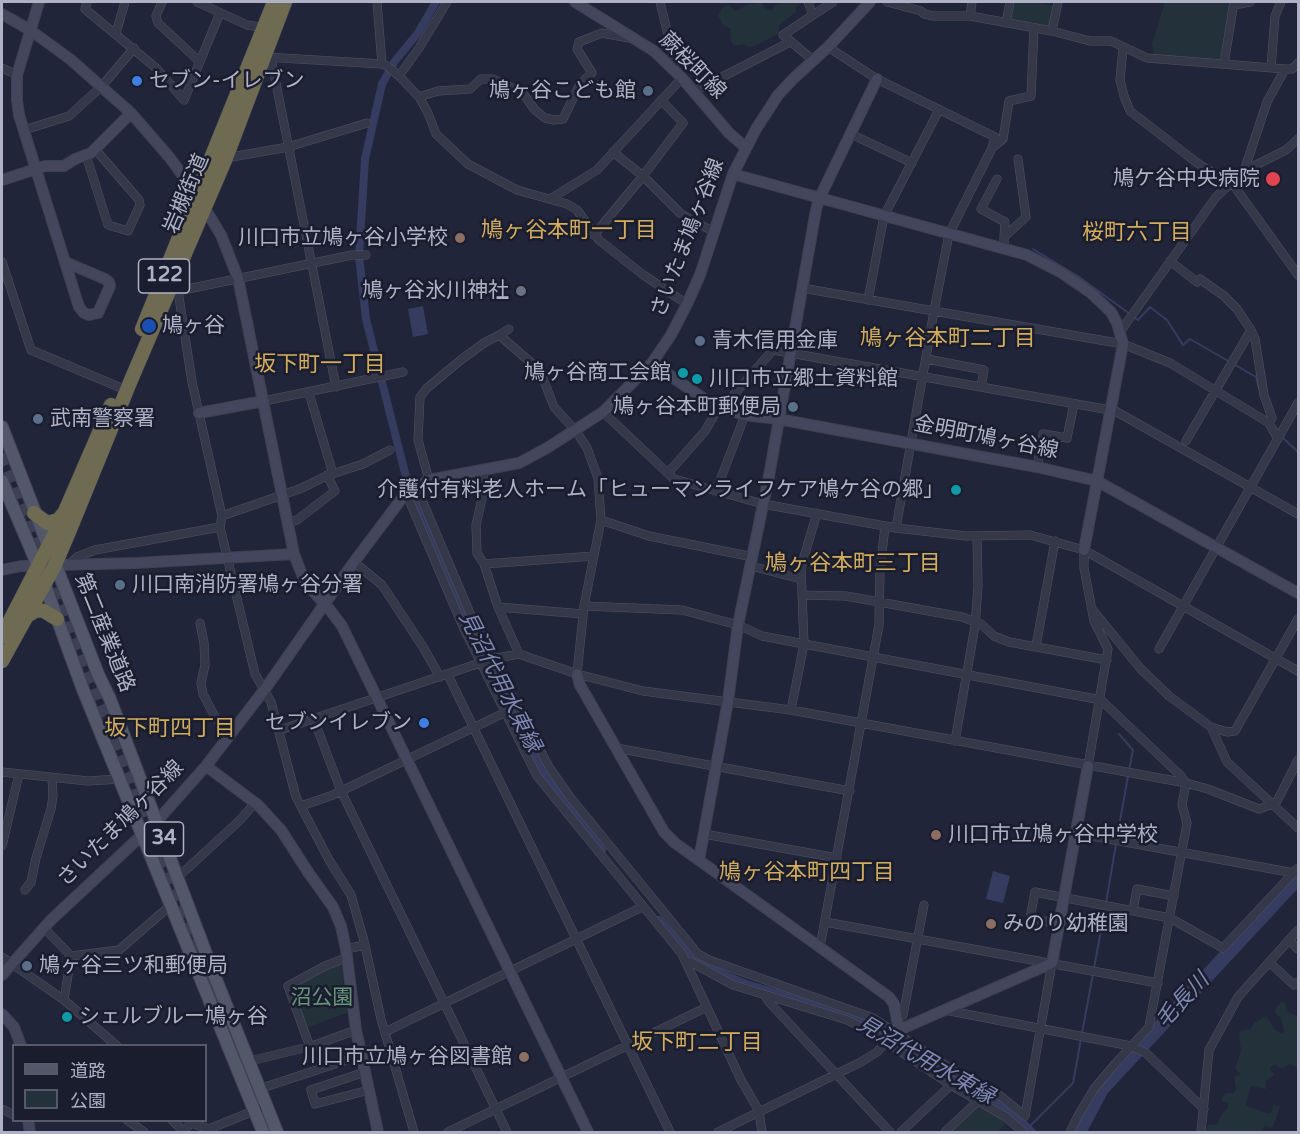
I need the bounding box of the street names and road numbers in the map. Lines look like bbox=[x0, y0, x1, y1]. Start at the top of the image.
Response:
street label: 蕨桜町線 bbox=[653, 27, 731, 105]
street label: 岩槻街道 bbox=[159, 150, 215, 238]
street label: さいたま鳩ヶ谷線 bbox=[646, 155, 730, 321]
road number: 122 bbox=[138, 259, 190, 293]
street label: 金明町鳩ヶ谷線 bbox=[911, 412, 1061, 464]
street label: 第二産業道路 bbox=[69, 570, 139, 696]
street label: さいたま鳩ヶ谷線 bbox=[53, 756, 189, 892]
road number: 34 bbox=[144, 822, 184, 856]

